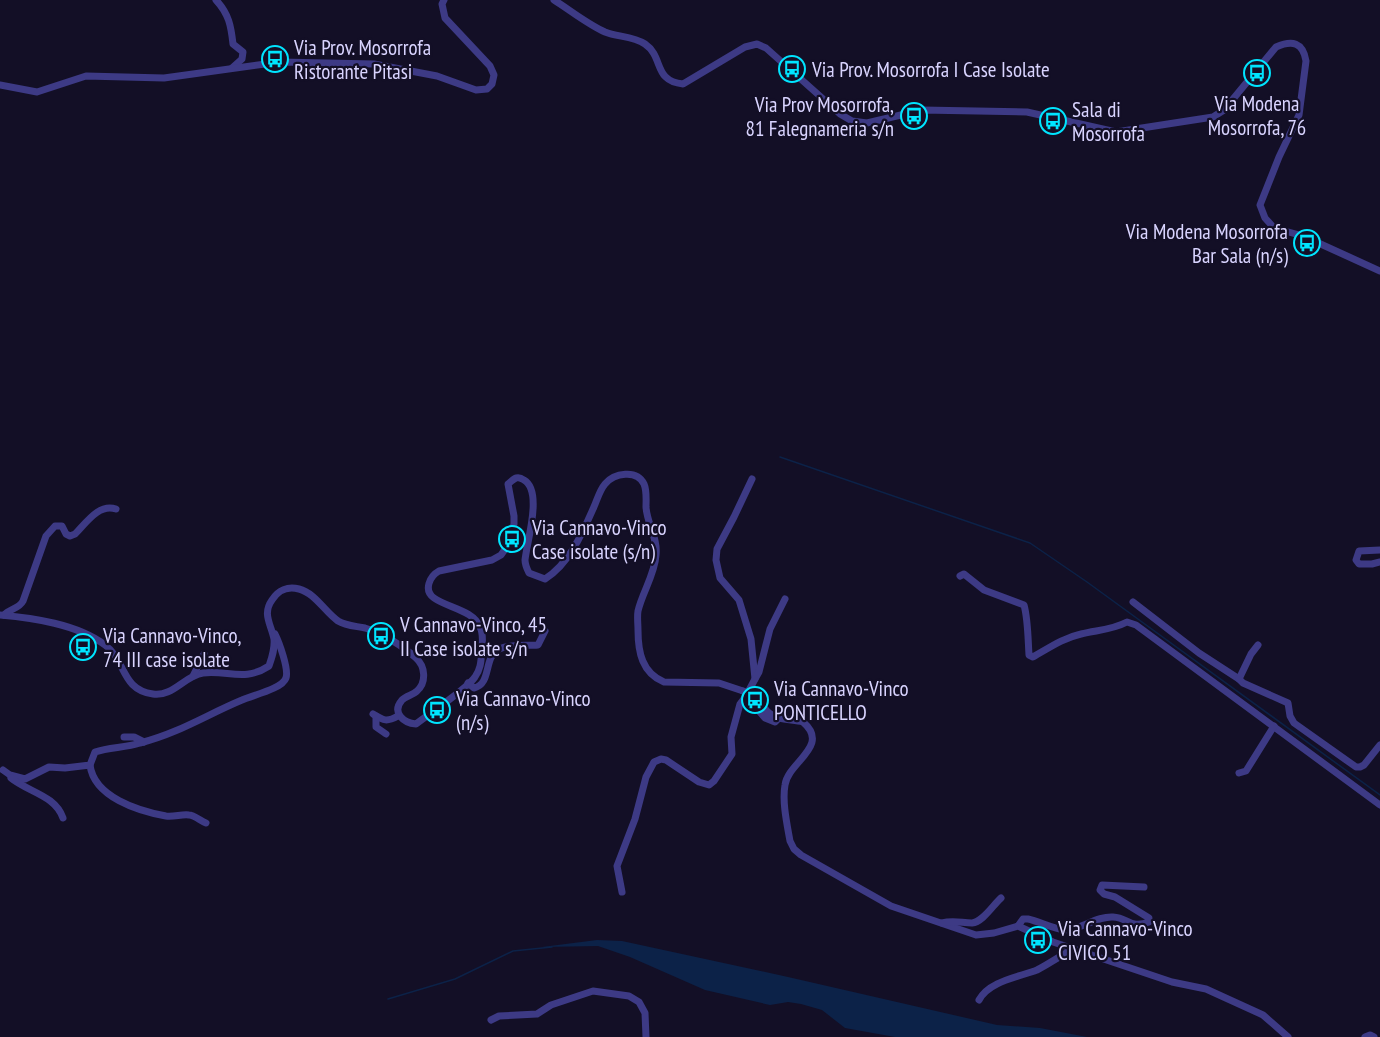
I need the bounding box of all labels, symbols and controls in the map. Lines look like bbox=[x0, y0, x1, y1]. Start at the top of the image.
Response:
place label: Via Prov. Mosorrofa Ristorante Pitasi bbox=[293, 34, 431, 85]
bus stop icon: Via Prov. Mosorrofa Ristorante Pitasi bbox=[260, 44, 290, 74]
bus stop icon: Via Prov. Mosorrofa I Case Isolate bbox=[777, 54, 807, 84]
place label: Via Prov. Mosorrofa I Case Isolate bbox=[811, 56, 1050, 83]
bus stop icon: Via Modena Mosorrofa, 76 bbox=[1242, 58, 1272, 88]
place label: Via Modena Mosorrofa, 76 bbox=[1208, 90, 1306, 141]
place label: Via Prov Mosorrofa, 81 Falegnameria s/n bbox=[745, 91, 894, 142]
place label: Sala di Mosorrofa bbox=[1072, 96, 1145, 147]
bus stop icon: Via Prov Mosorrofa, 81 Falegnameria s/n bbox=[899, 101, 929, 131]
bus stop icon: Sala di Mosorrofa bbox=[1038, 106, 1068, 136]
place label: Via Modena Mosorrofa Bar Sala (n/s) bbox=[1125, 218, 1288, 269]
bus stop icon: Via Modena Mosorrofa Bar Sala (n/s) bbox=[1292, 228, 1322, 258]
place label: Via Cannavo-Vinco Case isolate (s/n) bbox=[531, 514, 667, 565]
bus stop icon: Via Cannavo-Vinco Case isolate (s/n) bbox=[497, 524, 527, 554]
place label: V Cannavo-Vinco, 45 II Case isolate s/n bbox=[399, 611, 547, 662]
bus stop icon: V Cannavo-Vinco, 45 II Case isolate s/n bbox=[366, 621, 396, 651]
place label: Via Cannavo-Vinco, 74 III case isolate bbox=[102, 622, 242, 673]
bus stop icon: Via Cannavo-Vinco, 74 III case isolate bbox=[68, 632, 98, 662]
place label: Via Cannavo-Vinco PONTICELLO bbox=[773, 675, 909, 726]
place label: Via Cannavo-Vinco (n/s) bbox=[455, 685, 591, 736]
bus stop icon: Via Cannavo-Vinco PONTICELLO bbox=[740, 685, 770, 715]
bus stop icon: Via Cannavo-Vinco (n/s) bbox=[422, 695, 452, 725]
place label: Via Cannavo-Vinco CIVICO 51 bbox=[1057, 915, 1193, 966]
bus stop icon: Via Cannavo-Vinco CIVICO 51 bbox=[1023, 925, 1053, 955]

